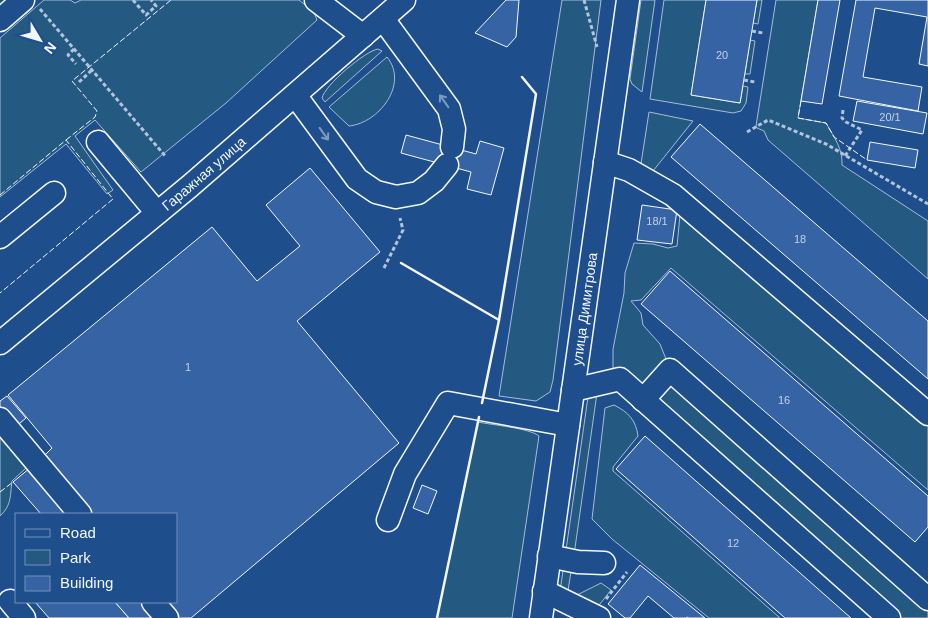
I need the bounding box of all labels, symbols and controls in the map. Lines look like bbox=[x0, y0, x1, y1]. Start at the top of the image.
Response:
north arrow bbox=[15, 15, 65, 65]
text: N bbox=[41, 39, 60, 57]
house number: 20 bbox=[716, 49, 728, 61]
one-way arrow bbox=[438, 95, 449, 108]
house number: 20/1 bbox=[879, 111, 901, 123]
one-way arrow bbox=[319, 127, 329, 141]
street label: Гаражная улица bbox=[159, 133, 249, 214]
house number: 18/1 bbox=[646, 215, 668, 227]
house number: 18 bbox=[794, 233, 806, 245]
street label: улица Димитрова bbox=[569, 251, 600, 367]
house number: 1 bbox=[185, 361, 191, 373]
house number: 16 bbox=[778, 394, 790, 406]
legend bbox=[15, 513, 178, 603]
text: Road bbox=[60, 524, 96, 541]
house number: 12 bbox=[727, 537, 739, 549]
text: Park bbox=[60, 549, 91, 566]
text: Building bbox=[60, 574, 113, 591]

